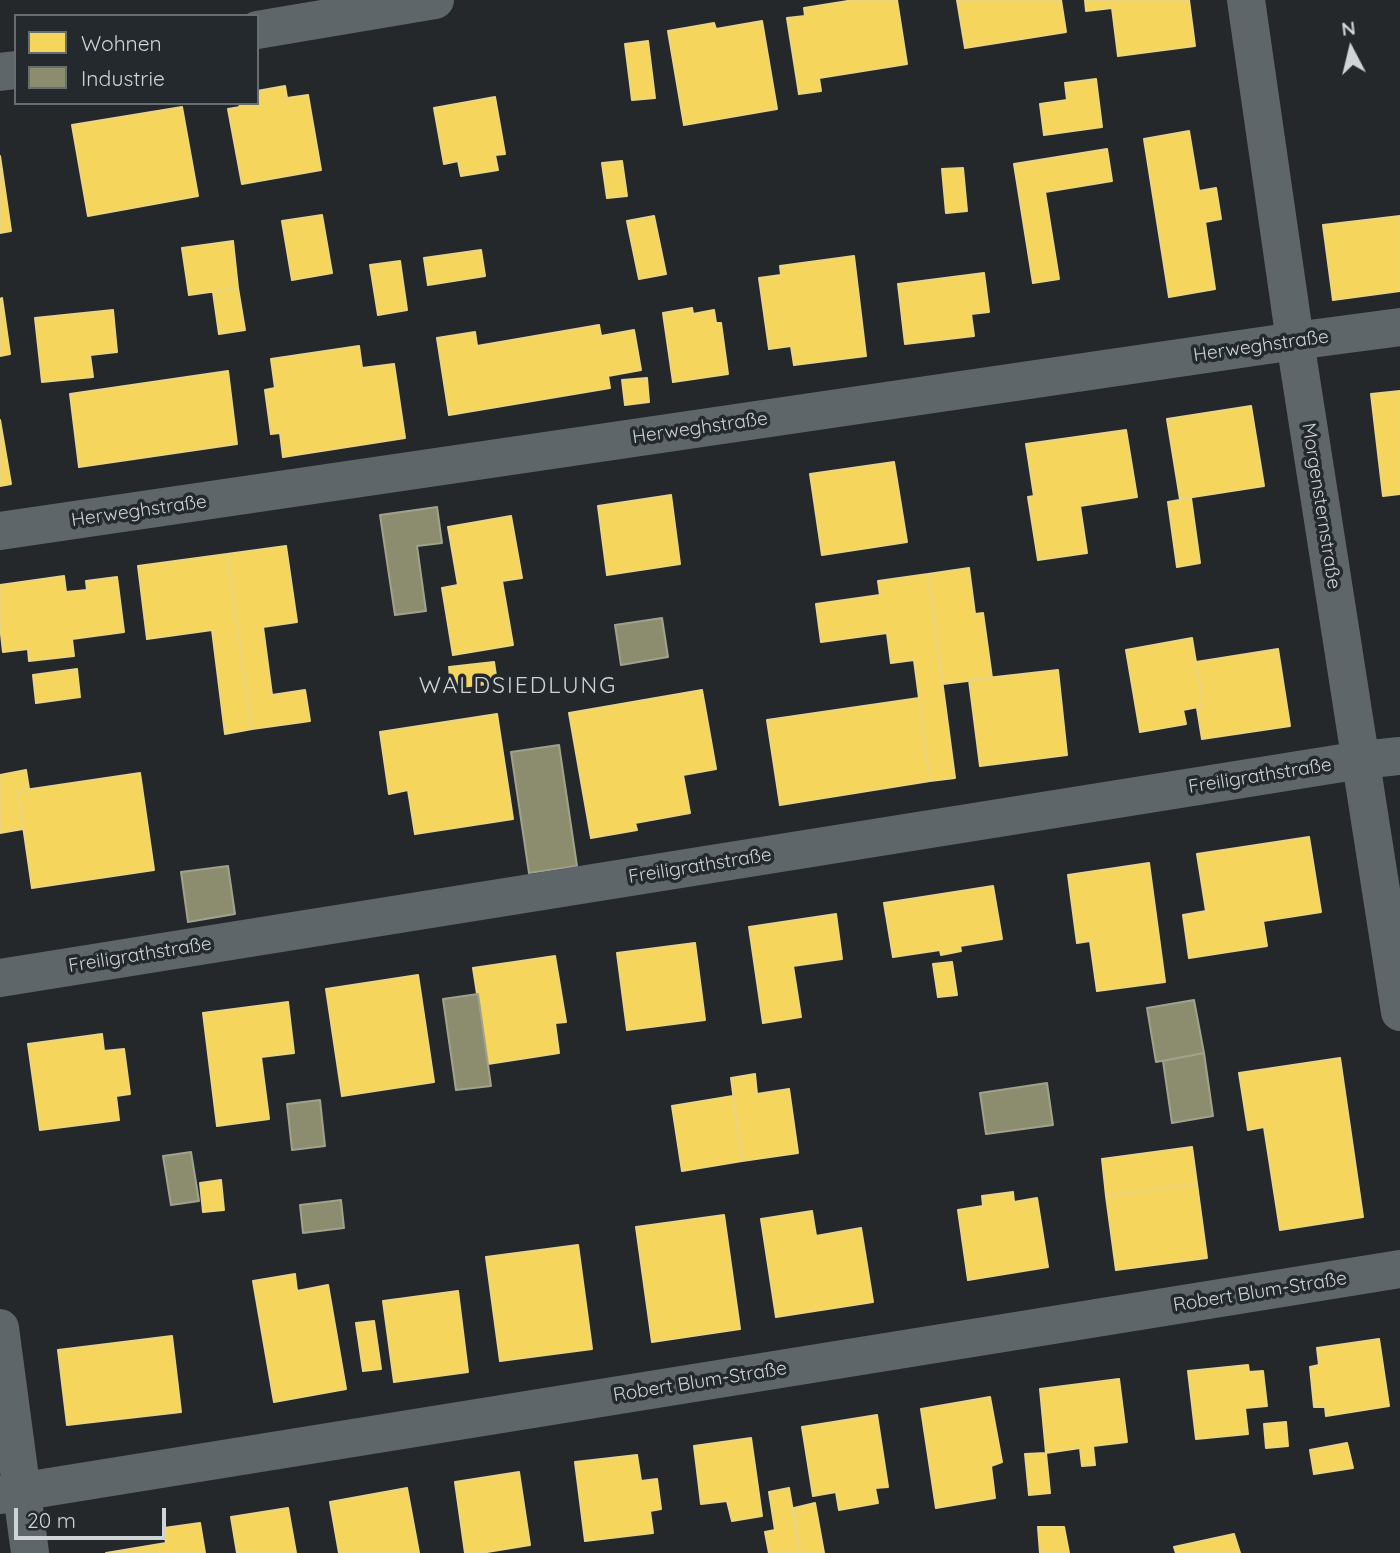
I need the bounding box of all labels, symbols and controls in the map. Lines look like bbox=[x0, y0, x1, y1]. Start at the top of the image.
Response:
legend bbox=[14, 14, 259, 105]
north arrow bbox=[1316, 14, 1386, 84]
text: N bbox=[1340, 15, 1357, 41]
text: Wohnen bbox=[81, 30, 162, 56]
text: Industrie bbox=[81, 65, 165, 91]
street label: Herweghstraße bbox=[1192, 325, 1330, 367]
street label: Herweghstraße bbox=[631, 407, 769, 449]
street label: Morgensternstraße bbox=[1297, 421, 1345, 591]
street label: Herweghstraße bbox=[70, 490, 208, 532]
district label: WALDSIEDLUNG bbox=[420, 672, 616, 700]
street label: Freiligrathstraße bbox=[1187, 753, 1333, 799]
street label: Freiligrathstraße bbox=[627, 843, 773, 889]
street label: Freiligrathstraße bbox=[67, 932, 213, 978]
street label: Robert Blum-Straße bbox=[1172, 1267, 1348, 1317]
street label: Robert Blum-Straße bbox=[612, 1357, 788, 1407]
scale bar bbox=[18, 1494, 170, 1538]
text: 20 m bbox=[27, 1507, 76, 1533]

